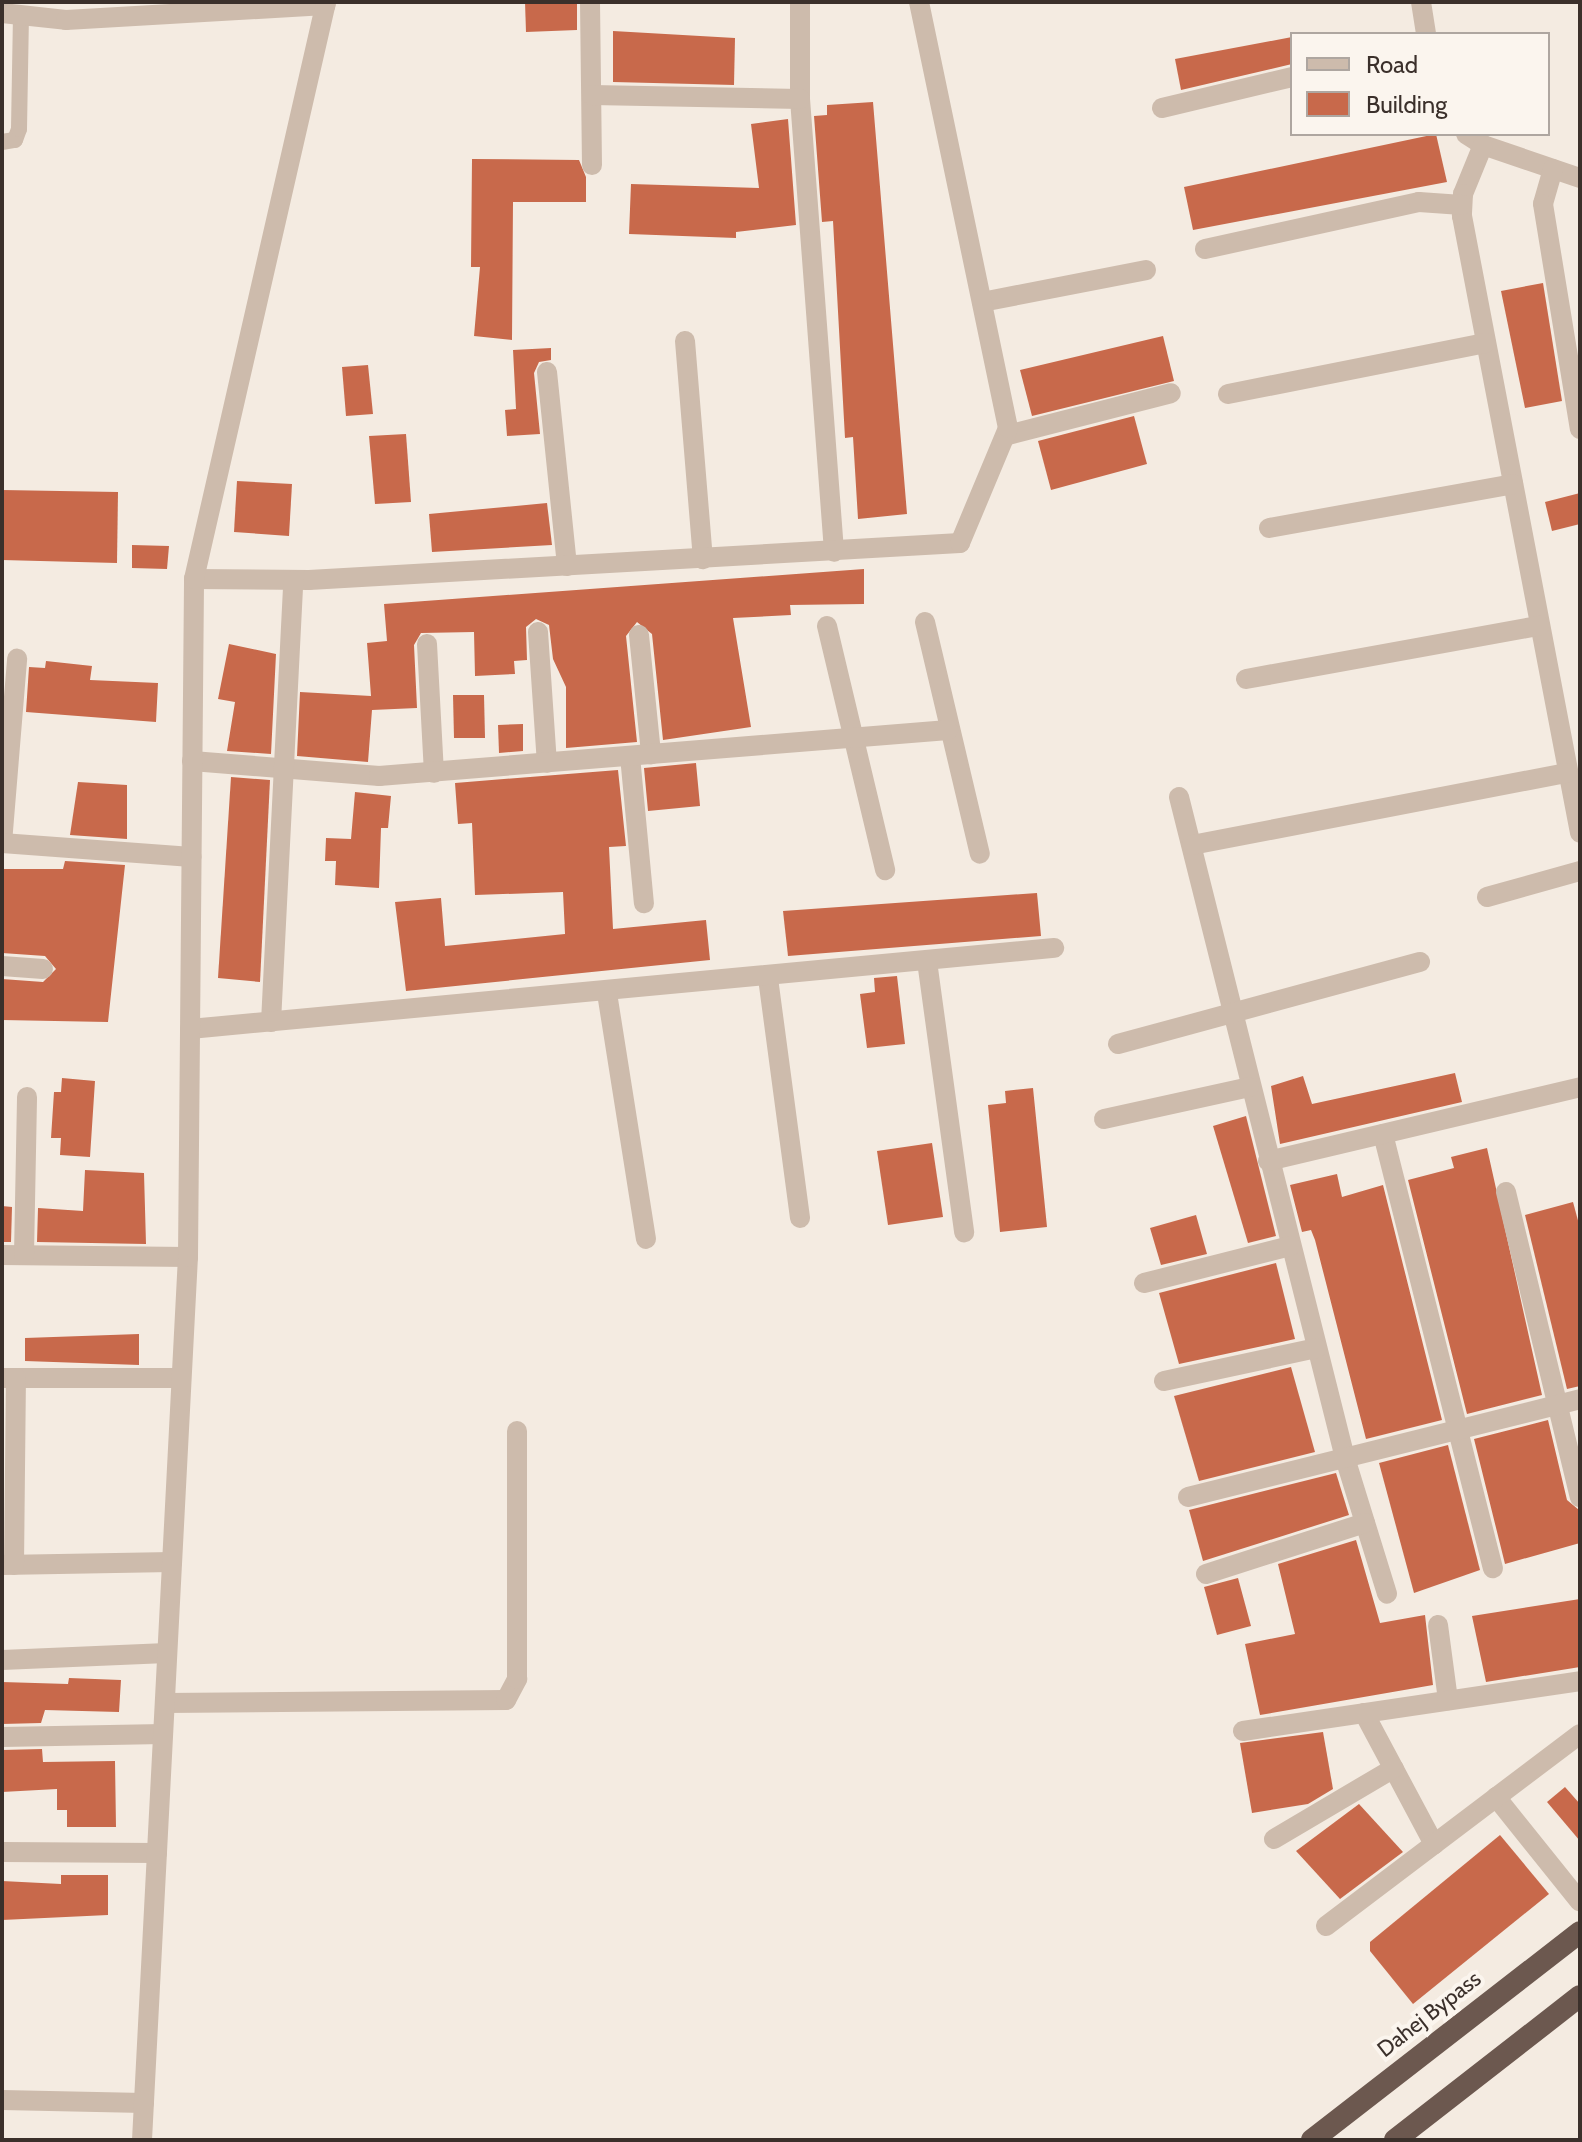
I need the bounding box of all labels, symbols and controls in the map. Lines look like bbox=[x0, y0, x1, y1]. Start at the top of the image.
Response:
legend bbox=[1290, 32, 1550, 136]
text: Road bbox=[1366, 50, 1418, 79]
text: Building bbox=[1366, 90, 1447, 119]
street label: Dahej Bypass bbox=[1372, 1965, 1486, 2063]

